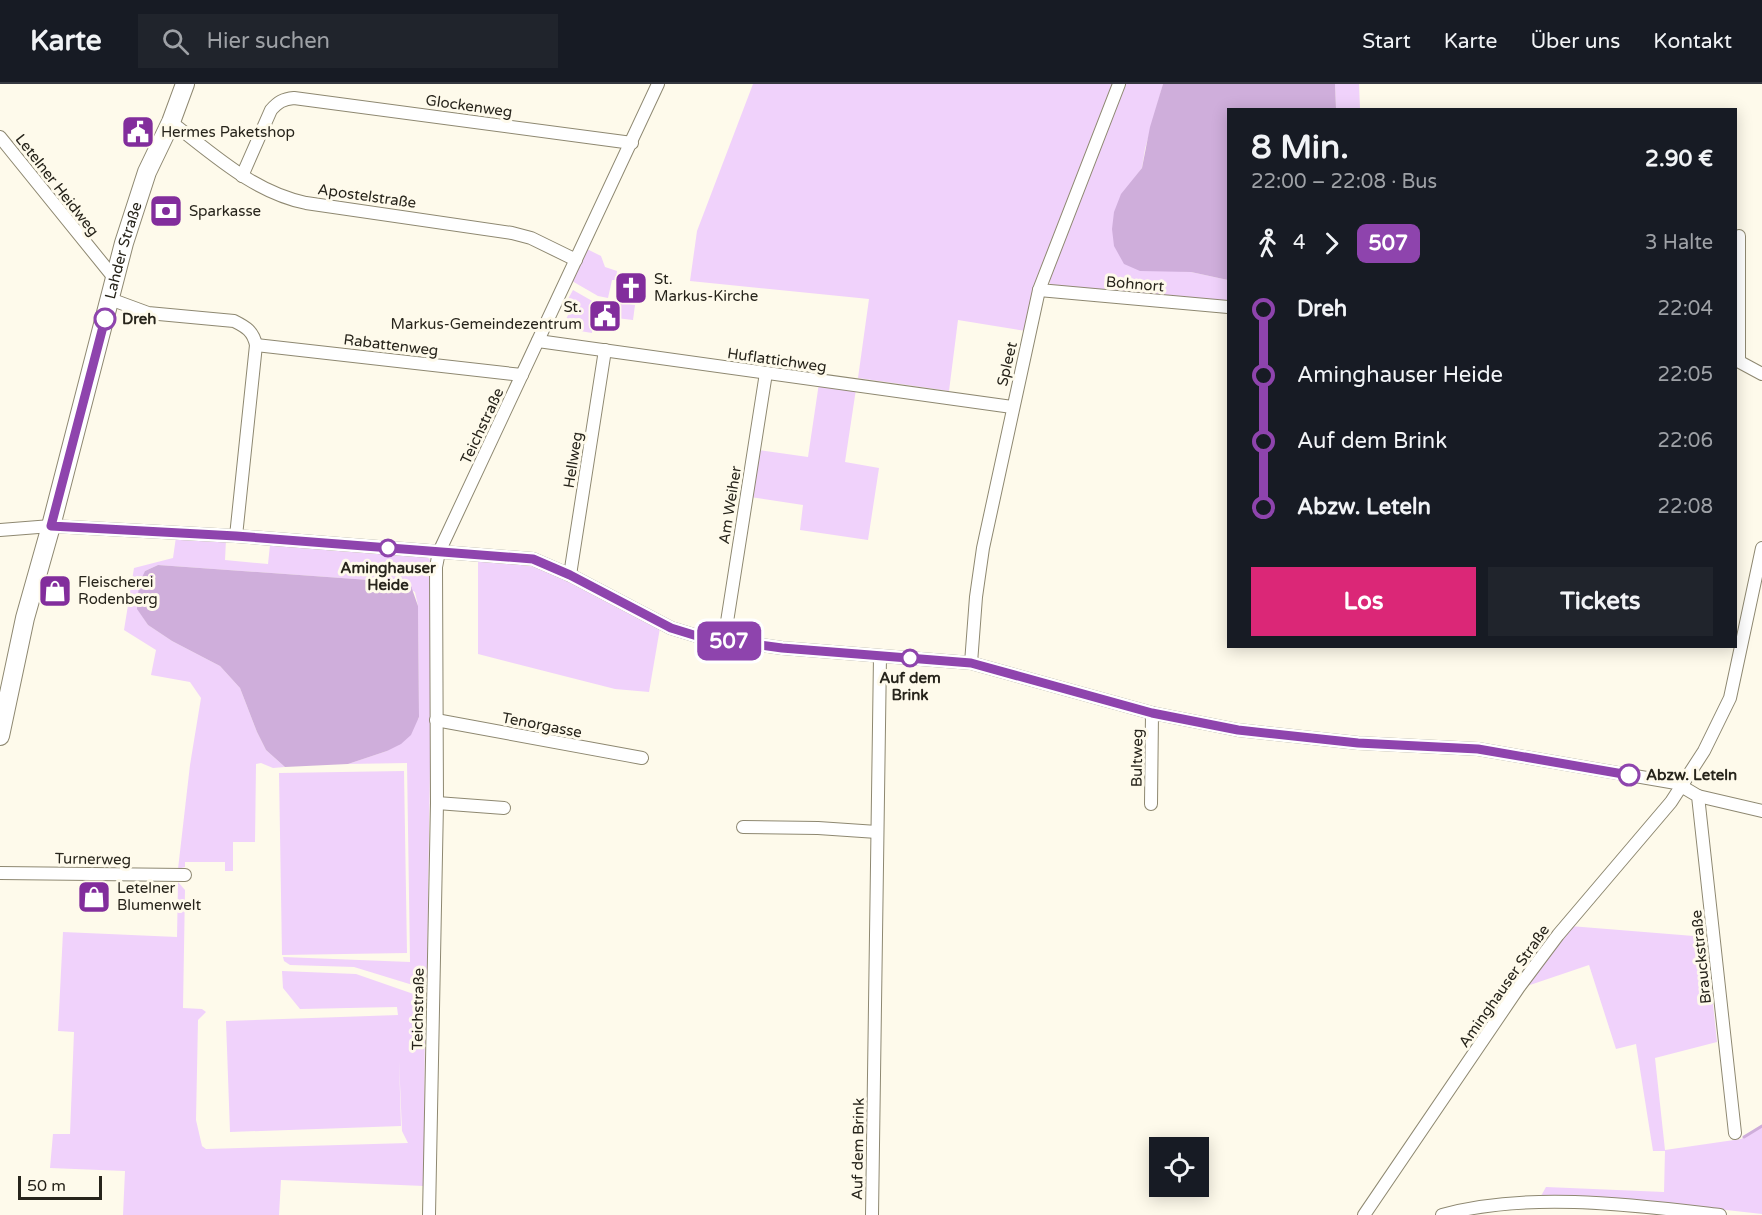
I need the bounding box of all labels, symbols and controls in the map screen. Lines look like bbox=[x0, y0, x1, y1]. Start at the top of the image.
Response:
search box bbox=[138, 14, 558, 68]
text: Karte bbox=[30, 24, 102, 58]
icon: search bbox=[159, 25, 192, 58]
text: Hier suchen bbox=[207, 28, 330, 54]
text: Start bbox=[1362, 29, 1411, 54]
text: Karte bbox=[1444, 29, 1497, 54]
text: Über uns bbox=[1530, 29, 1620, 54]
text: Kontakt bbox=[1653, 29, 1732, 54]
street label: Glockenweg bbox=[424, 91, 514, 121]
public building icon: Hermes Paketshop bbox=[120, 114, 156, 150]
place label: Hermes Paketshop bbox=[161, 123, 295, 141]
text: 8 Min. bbox=[1251, 128, 1349, 167]
street label: Letelner Heidweg bbox=[11, 130, 103, 240]
text: 2.90 € bbox=[1645, 146, 1713, 172]
text: 22:00 – 22:08 · Bus bbox=[1251, 170, 1437, 194]
street label: Apostelstraße bbox=[317, 180, 417, 212]
bank icon: Sparkasse bbox=[148, 193, 184, 229]
street label: Lahder Straße bbox=[101, 200, 146, 301]
place label: Sparkasse bbox=[189, 202, 261, 220]
icon: walk bbox=[1251, 227, 1284, 260]
icon: forward bbox=[1315, 227, 1348, 260]
text: 4 bbox=[1293, 231, 1306, 255]
text: 507 bbox=[1369, 231, 1408, 256]
text: 3 Halte bbox=[1645, 231, 1713, 255]
church icon: St. Markus-Kirche bbox=[613, 270, 649, 306]
place label: St. Markus-Kirche bbox=[654, 270, 758, 305]
street label: Bohnort bbox=[1105, 272, 1165, 296]
text: Dreh bbox=[1297, 296, 1347, 322]
text: 22:04 bbox=[1658, 297, 1713, 321]
place label: St. Markus-Gemeindezentrum bbox=[390, 298, 582, 333]
public building icon: St. Markus-Gemeindezentrum bbox=[587, 298, 623, 334]
marker: Dreh bbox=[94, 308, 116, 330]
place label: Dreh bbox=[122, 310, 156, 328]
street label: Rabattenweg bbox=[343, 330, 439, 360]
street label: Spleet bbox=[993, 340, 1021, 388]
street label: Huflattichweg bbox=[726, 344, 828, 376]
text: Aminghauser Heide bbox=[1297, 362, 1503, 388]
text: 22:05 bbox=[1658, 363, 1713, 387]
street label: Teichstraße bbox=[456, 385, 508, 467]
text: Auf dem Brink bbox=[1297, 428, 1447, 454]
text: 22:06 bbox=[1658, 429, 1713, 453]
street label: Hellweg bbox=[560, 431, 586, 489]
street label: Am Weiher bbox=[715, 464, 745, 545]
text: Abzw. Leteln bbox=[1297, 494, 1431, 520]
text: 22:08 bbox=[1658, 495, 1713, 519]
marker: Aminghauser Heide bbox=[379, 539, 397, 557]
place label: Aminghauser Heide bbox=[340, 559, 436, 594]
button: Los bbox=[1251, 567, 1476, 636]
button: Tickets bbox=[1488, 567, 1713, 636]
shop icon: Fleischerei Rodenberg bbox=[37, 573, 73, 609]
place label: Fleischerei Rodenberg bbox=[78, 573, 158, 608]
line badge: 507 bbox=[694, 622, 764, 660]
text: 507 bbox=[709, 629, 749, 654]
marker: Auf dem Brink bbox=[901, 649, 919, 667]
place label: Auf dem Brink bbox=[879, 669, 941, 704]
street label: Tenorgasse bbox=[500, 708, 584, 742]
street label: Bultweg bbox=[1127, 729, 1147, 787]
marker: Abzw. Leteln bbox=[1618, 764, 1640, 786]
place label: Abzw. Leteln bbox=[1646, 766, 1737, 784]
street label: Turnerweg bbox=[55, 849, 131, 869]
shop icon: Letelner Blumenwelt bbox=[76, 879, 112, 915]
place label: Letelner Blumenwelt bbox=[117, 879, 201, 914]
street label: Brauckstraße bbox=[1687, 909, 1715, 1005]
street label: Aminghauser Straße bbox=[1455, 921, 1553, 1051]
street label: Teichstraße bbox=[408, 968, 428, 1050]
street label: Auf dem Brink bbox=[848, 1098, 868, 1200]
map controls bbox=[1149, 1137, 1209, 1197]
button: locate bbox=[1149, 1137, 1209, 1197]
scale bar bbox=[18, 1173, 102, 1200]
text: 50 m bbox=[27, 1176, 66, 1196]

